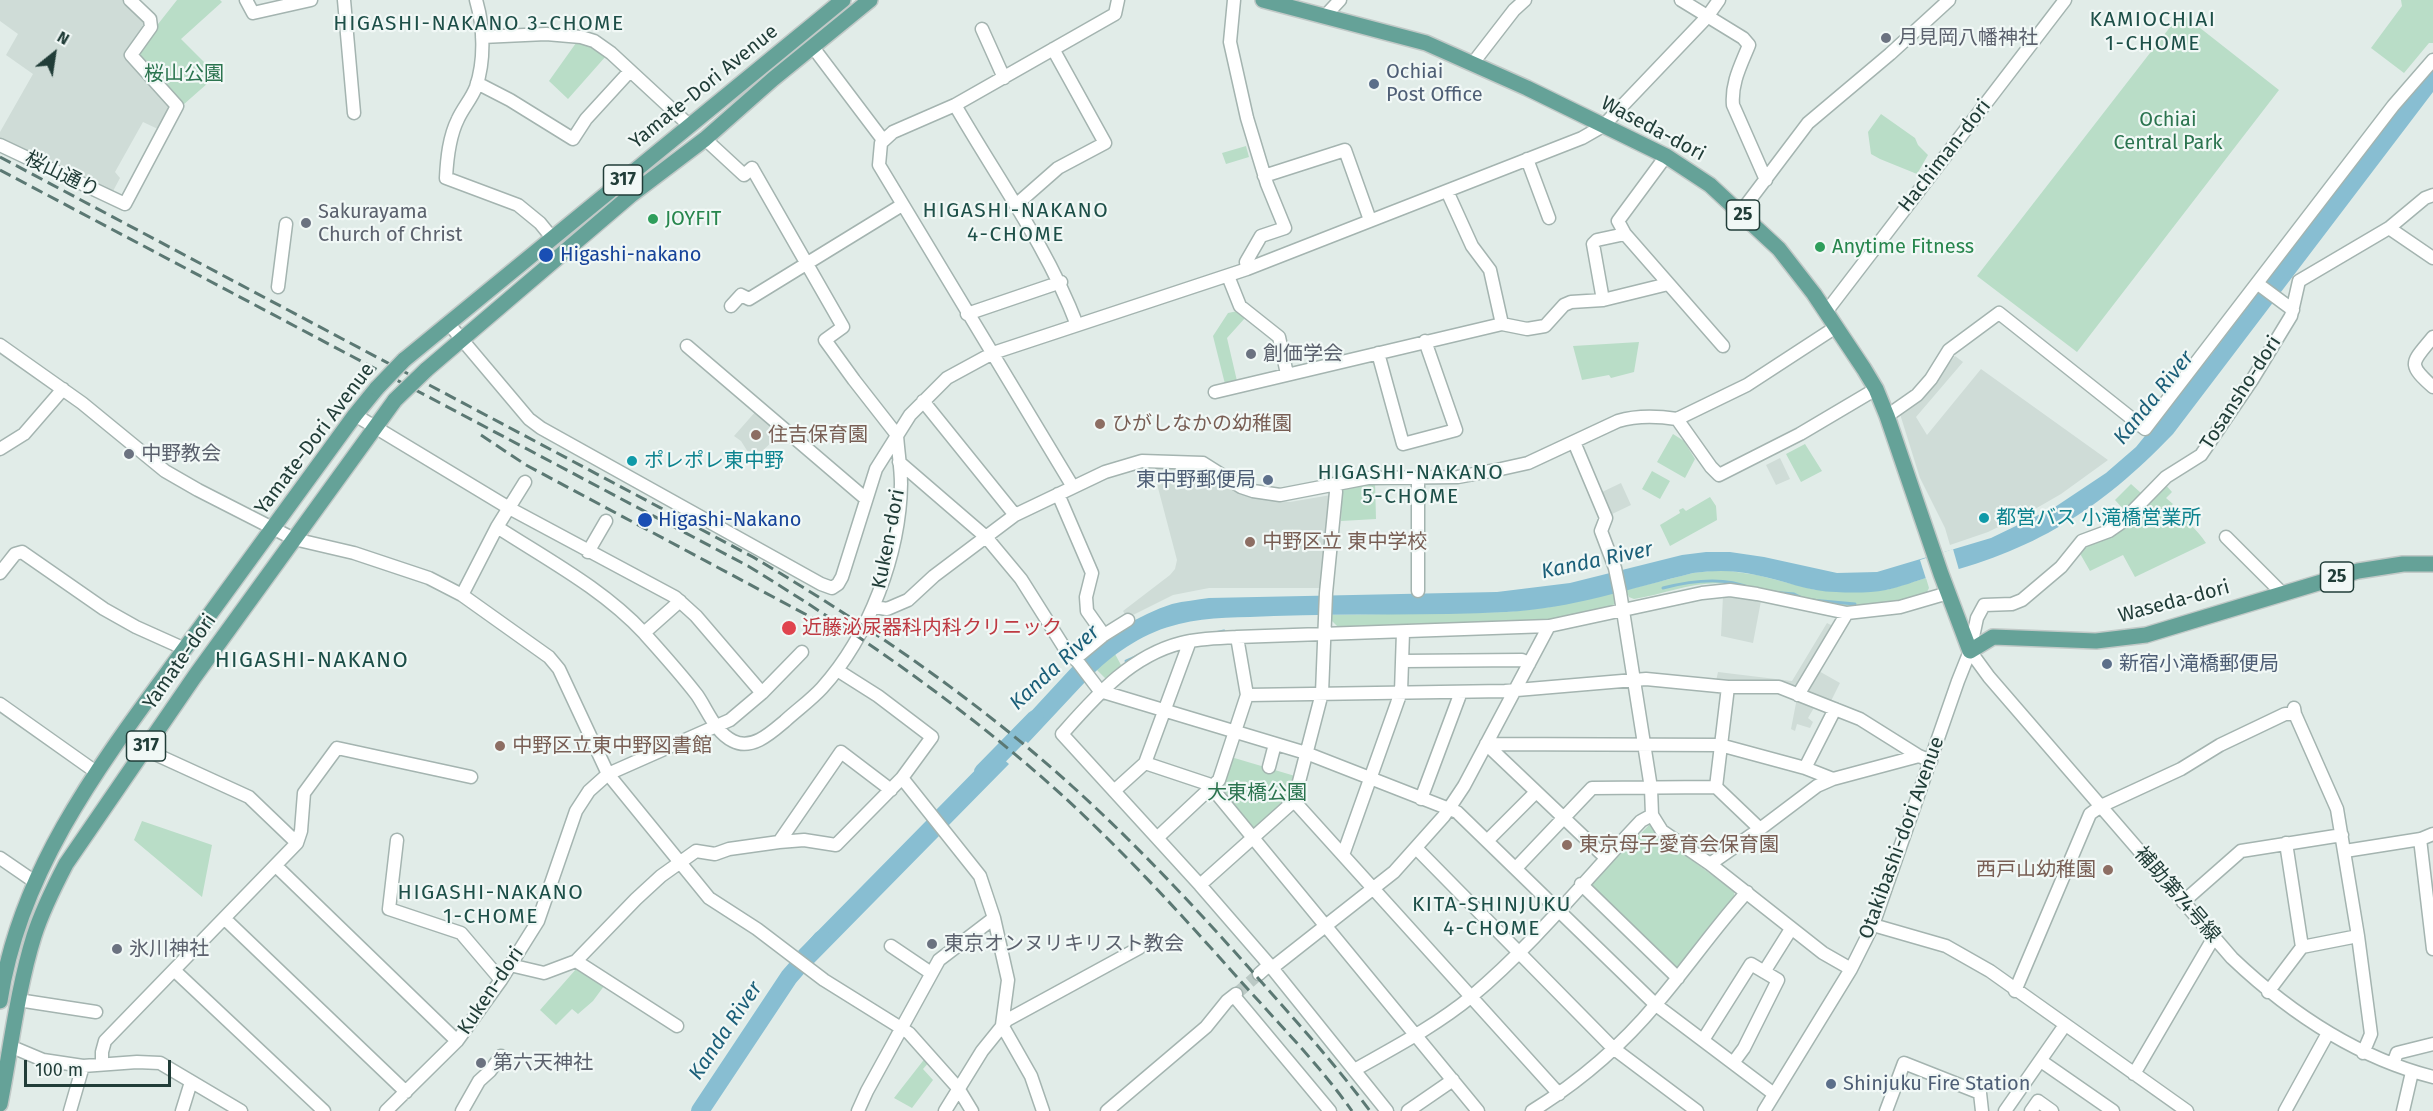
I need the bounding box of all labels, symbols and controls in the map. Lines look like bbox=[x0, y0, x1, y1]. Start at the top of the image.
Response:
district label: KAMIOCHIAI 1-CHOME bbox=[2090, 7, 2216, 57]
district label: HIGASHI-NAKANO 3-CHOME bbox=[333, 11, 625, 37]
street label: Yamate-Dori Avenue bbox=[625, 20, 783, 154]
north arrow bbox=[24, 24, 84, 84]
place label: 月見岡八幡神社 bbox=[1898, 26, 2038, 50]
text: N bbox=[54, 27, 73, 49]
marker: 月見岡八幡神社 bbox=[1879, 31, 1893, 45]
place label: Ochiai Post Office bbox=[1386, 60, 1483, 107]
park label: 桜山公園 bbox=[144, 62, 224, 86]
marker: Ochiai Post Office bbox=[1367, 77, 1381, 91]
street label: Waseda-dori bbox=[1597, 92, 1709, 166]
street label: Hachiman-dori bbox=[1894, 95, 1996, 217]
park label: Ochiai Central Park bbox=[2114, 108, 2222, 155]
street label: 桜山通り bbox=[21, 147, 103, 203]
road number: 317 bbox=[604, 165, 642, 195]
district label: HIGASHI-NAKANO 4-CHOME bbox=[923, 198, 1109, 248]
place label: Sakurayama Church of Christ bbox=[318, 200, 462, 247]
road number: 25 bbox=[1726, 200, 1760, 230]
place label: JOYFIT bbox=[665, 207, 721, 231]
marker: JOYFIT bbox=[646, 212, 660, 226]
marker: Sakurayama Church of Christ bbox=[299, 216, 313, 230]
place label: Anytime Fitness bbox=[1832, 235, 1974, 259]
marker: Anytime Fitness bbox=[1813, 240, 1827, 254]
place label: Higashi-nakano bbox=[560, 243, 702, 267]
marker: Higashi-nakano bbox=[537, 246, 555, 264]
street label: Tosansho-dori bbox=[2195, 332, 2287, 454]
place label: 創価学会 bbox=[1263, 342, 1343, 366]
water label: Kanda River bbox=[2109, 346, 2199, 450]
marker: 創価学会 bbox=[1244, 347, 1258, 361]
street label: Yamate-Dori Avenue bbox=[250, 358, 380, 520]
place label: ひがしなかの幼稚園 bbox=[1112, 412, 1292, 436]
marker: ひがしなかの幼稚園 bbox=[1093, 417, 1107, 431]
place label: 住吉保育園 bbox=[768, 423, 868, 447]
marker: 住吉保育園 bbox=[749, 428, 763, 442]
place label: 中野教会 bbox=[141, 442, 221, 466]
marker: 中野教会 bbox=[122, 447, 136, 461]
place label: ポレポレ東中野 bbox=[644, 449, 784, 473]
marker: ポレポレ東中野 bbox=[625, 454, 639, 468]
district label: HIGASHI-NAKANO 5-CHOME bbox=[1318, 460, 1504, 510]
place label: 東中野郵便局 bbox=[1136, 468, 1256, 492]
marker: 東中野郵便局 bbox=[1261, 473, 1275, 487]
street label: Kuken-dori bbox=[868, 487, 910, 591]
place label: 都営バス 小滝橋営業所 bbox=[1996, 506, 2201, 530]
place label: Higashi-Nakano bbox=[658, 508, 801, 532]
marker: Higashi-Nakano bbox=[636, 511, 654, 529]
marker: 都営バス 小滝橋営業所 bbox=[1977, 511, 1991, 525]
place label: 中野区立 東中学校 bbox=[1262, 530, 1427, 554]
marker: 中野区立 東中学校 bbox=[1243, 535, 1257, 549]
water label: Kanda River bbox=[1539, 537, 1655, 585]
road number: 25 bbox=[2320, 562, 2354, 592]
street label: Waseda-dori bbox=[2116, 576, 2232, 628]
street label: Yamate-dori bbox=[138, 610, 222, 714]
place label: 近藤泌尿器科内科クリニック bbox=[802, 616, 1062, 640]
marker: 近藤泌尿器科内科クリニック bbox=[780, 619, 798, 637]
water label: Kanda River bbox=[1005, 620, 1105, 716]
district label: HIGASHI-NAKANO bbox=[215, 648, 409, 674]
place label: 新宿小滝橋郵便局 bbox=[2119, 652, 2279, 676]
marker: 新宿小滝橋郵便局 bbox=[2100, 657, 2114, 671]
road number: 317 bbox=[126, 731, 166, 761]
place label: 中野区立東中野図書館 bbox=[512, 734, 712, 758]
street label: Otakibashi-dori Avenue bbox=[1854, 734, 1950, 942]
marker: 中野区立東中野図書館 bbox=[493, 739, 507, 753]
park label: 大東橋公園 bbox=[1207, 781, 1307, 805]
place label: 東京母子愛育会保育園 bbox=[1579, 833, 1779, 857]
marker: 東京母子愛育会保育園 bbox=[1560, 838, 1574, 852]
street label: 補助第74号線 bbox=[2129, 842, 2225, 948]
place label: 西戸山幼稚園 bbox=[1976, 858, 2096, 882]
marker: 西戸山幼稚園 bbox=[2101, 863, 2115, 877]
district label: HIGASHI-NAKANO 1-CHOME bbox=[398, 880, 584, 930]
district label: KITA-SHINJUKU 4-CHOME bbox=[1412, 892, 1572, 942]
place label: 東京オンヌリキリスト教会 bbox=[944, 932, 1184, 956]
place label: 氷川神社 bbox=[129, 937, 209, 961]
marker: 東京オンヌリキリスト教会 bbox=[925, 937, 939, 951]
marker: 氷川神社 bbox=[110, 942, 124, 956]
street label: Kuken-dori bbox=[453, 942, 529, 1040]
water label: Kanda River bbox=[684, 977, 768, 1085]
scale bar bbox=[27, 1048, 174, 1086]
place label: 第六天神社 bbox=[493, 1051, 593, 1075]
marker: 第六天神社 bbox=[474, 1056, 488, 1070]
text: 100 m bbox=[35, 1059, 83, 1081]
place label: Shinjuku Fire Station bbox=[1843, 1072, 2030, 1096]
marker: Shinjuku Fire Station bbox=[1824, 1077, 1838, 1091]

